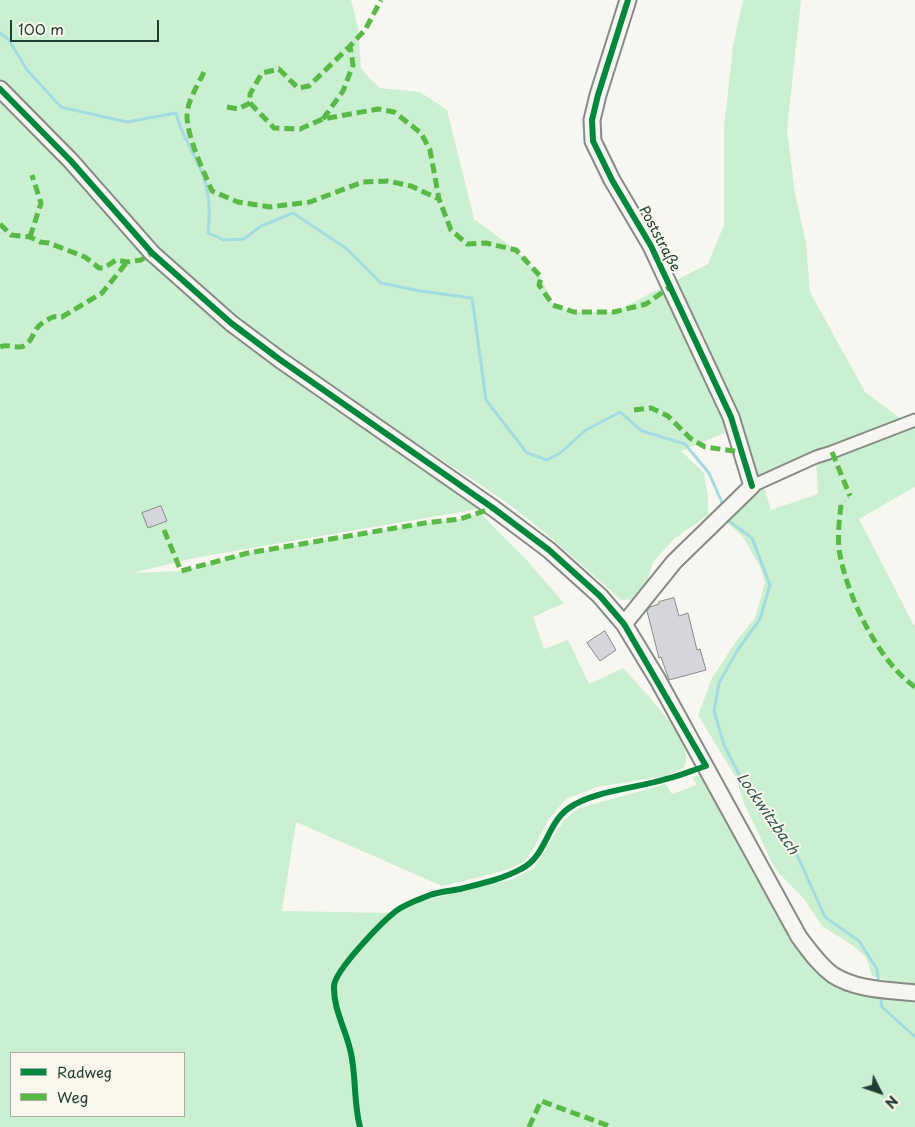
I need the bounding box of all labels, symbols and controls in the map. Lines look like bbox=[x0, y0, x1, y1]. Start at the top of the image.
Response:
scale bar bbox=[12, 10, 161, 42]
text: 100 m bbox=[18, 17, 64, 40]
street label: Poststraße bbox=[635, 203, 683, 275]
water label: Lockwitzbach bbox=[732, 770, 802, 858]
legend bbox=[10, 1052, 185, 1117]
text: Radweg bbox=[57, 1060, 112, 1083]
north arrow bbox=[855, 1067, 905, 1117]
text: Weg bbox=[57, 1085, 88, 1108]
text: N bbox=[880, 1091, 903, 1113]

